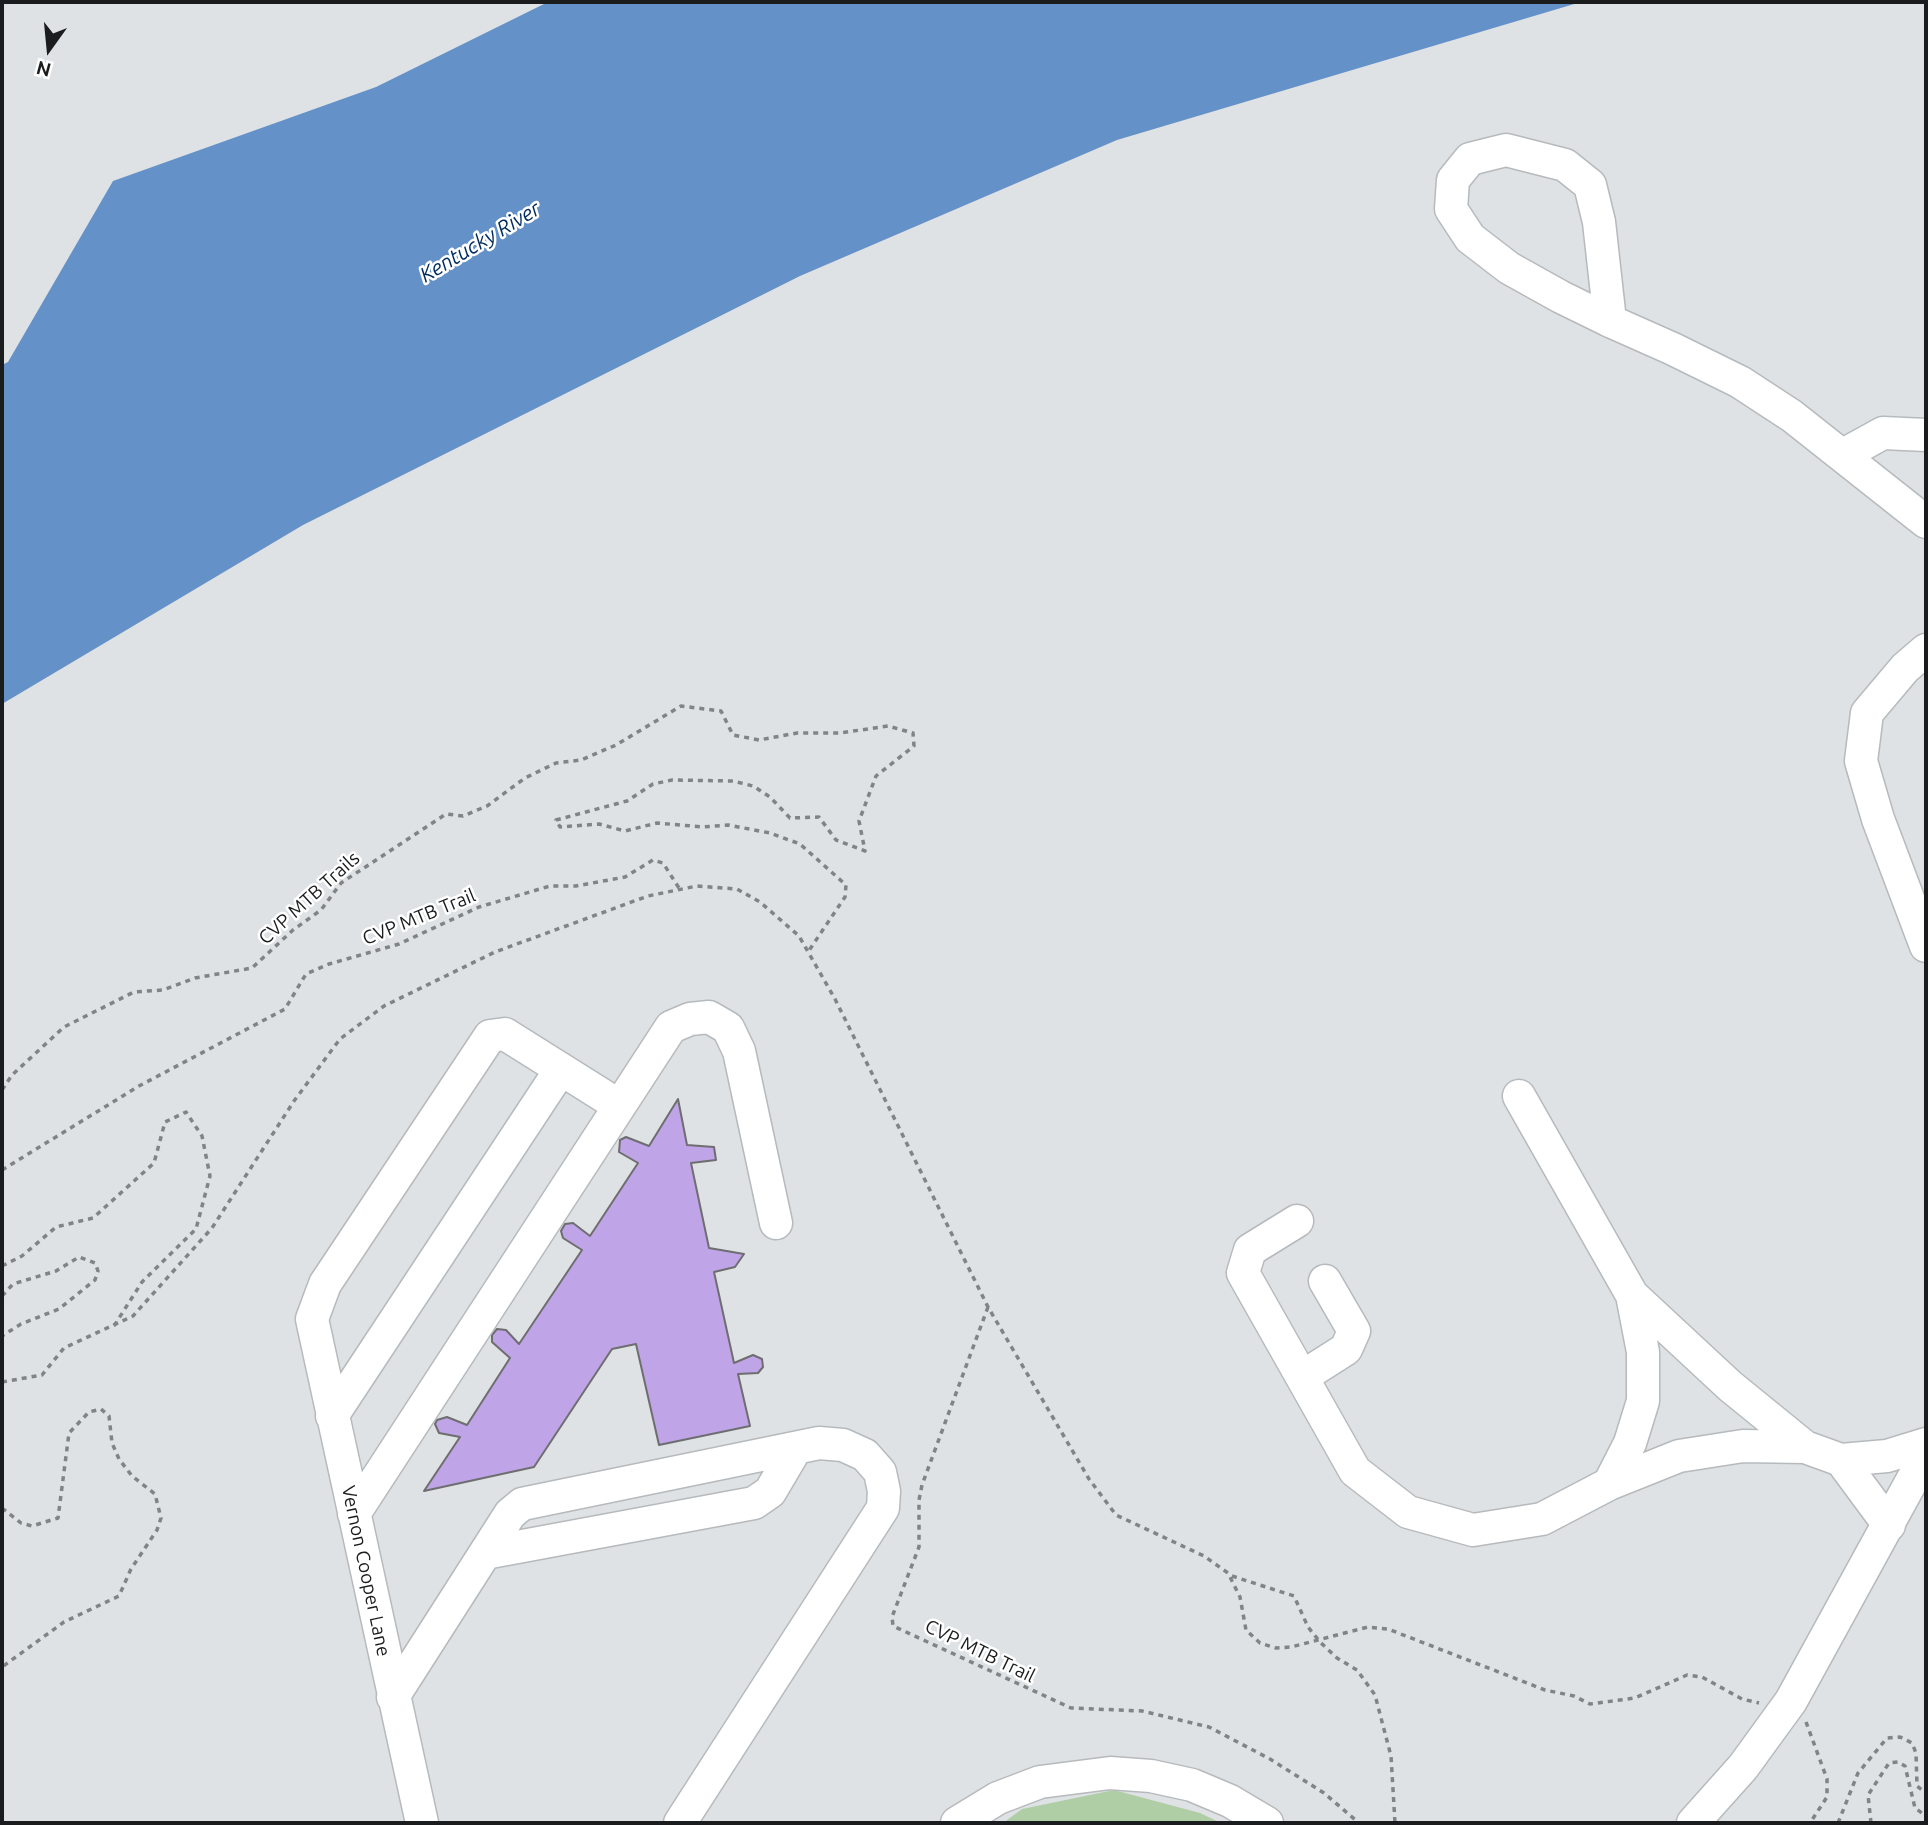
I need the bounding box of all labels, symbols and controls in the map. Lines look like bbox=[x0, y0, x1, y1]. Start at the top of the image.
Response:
north arrow bbox=[14, 14, 84, 84]
text: N bbox=[34, 57, 53, 82]
water label: Kentucky River bbox=[415, 196, 545, 288]
street label: CVP MTB Trails bbox=[254, 847, 364, 949]
street label: CVP MTB Trail bbox=[359, 884, 479, 950]
street label: Vernon Cooper Lane bbox=[337, 1484, 395, 1658]
street label: CVP MTB Trail bbox=[921, 1615, 1039, 1687]

